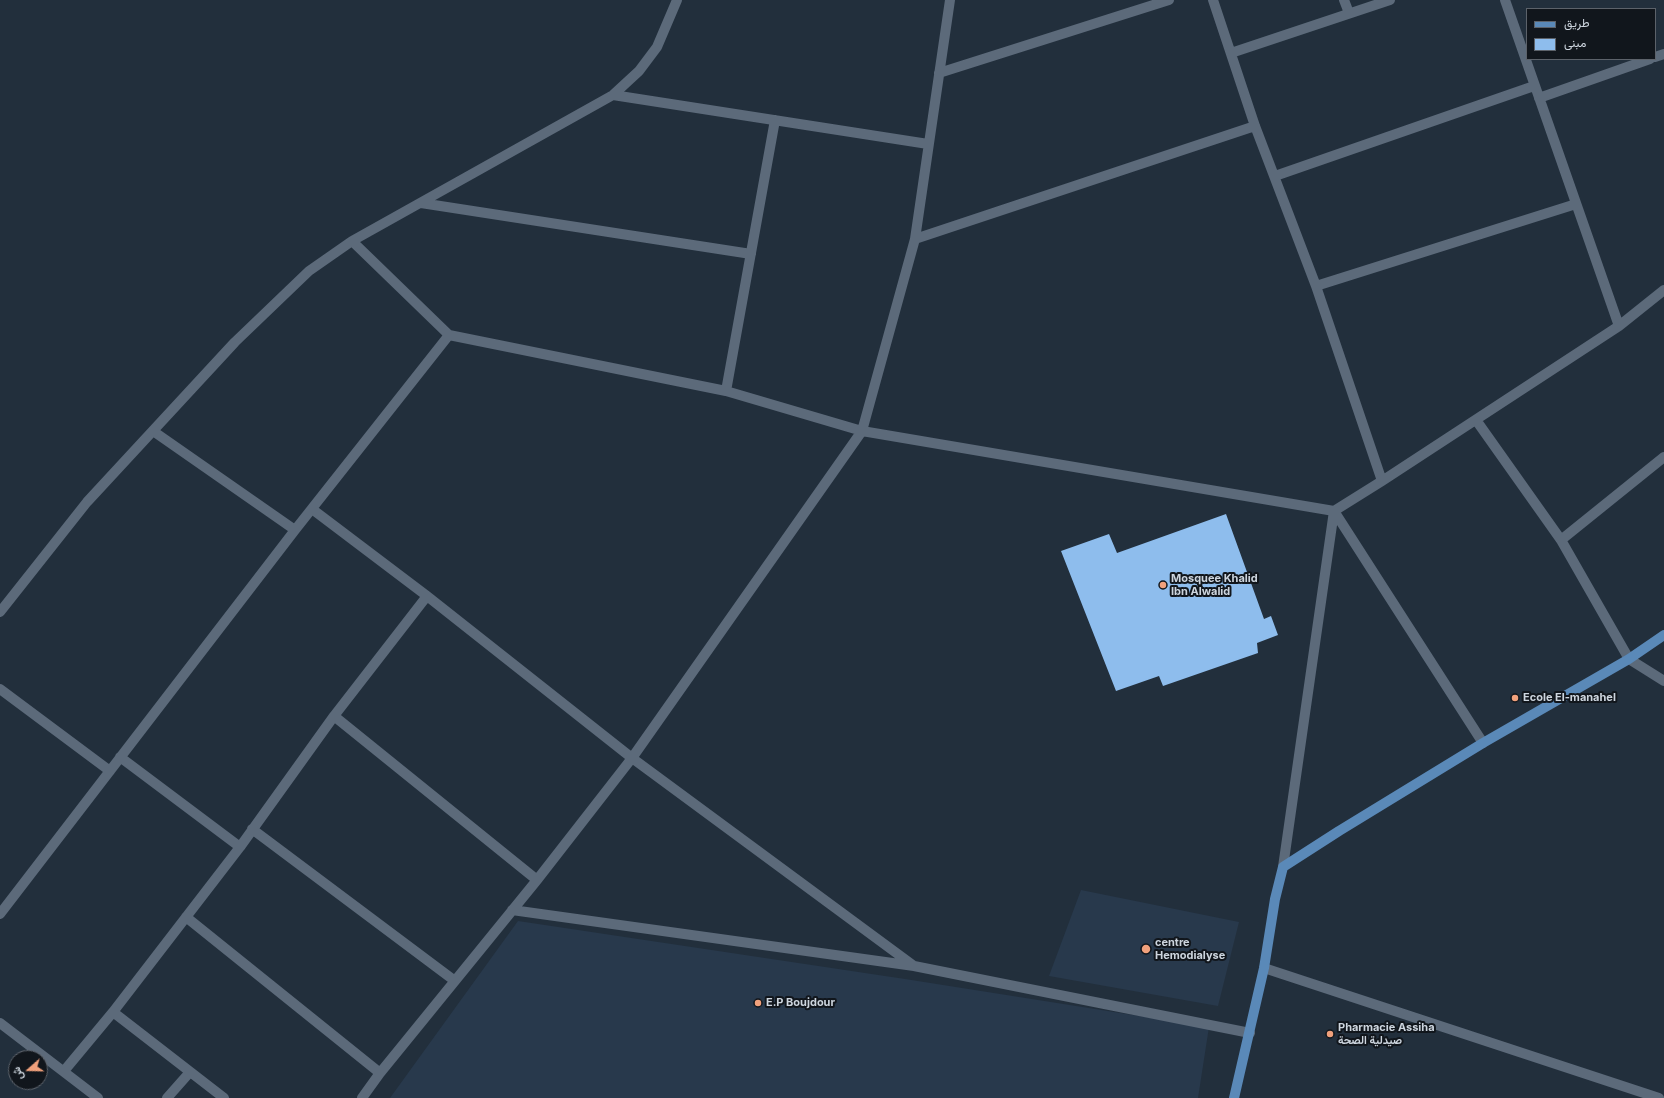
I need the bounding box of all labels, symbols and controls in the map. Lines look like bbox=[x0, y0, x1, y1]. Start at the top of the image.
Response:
legend bbox=[1526, 8, 1656, 60]
text: طريق bbox=[1564, 15, 1589, 30]
text: مبنى bbox=[1564, 35, 1586, 50]
place label: Mosquee Khalid Ibn Alwalid bbox=[1171, 572, 1258, 598]
marker: Mosquee Khalid Ibn Alwalid bbox=[1158, 580, 1168, 590]
place label: Ecole El-manahel bbox=[1523, 691, 1616, 705]
marker: Ecole El-manahel bbox=[1510, 693, 1520, 703]
place label: centre Hemodialyse bbox=[1155, 936, 1225, 962]
marker: centre Hemodialyse bbox=[1140, 943, 1152, 955]
place label: E.P Boujdour bbox=[766, 996, 835, 1010]
marker: E.P Boujdour bbox=[753, 998, 763, 1008]
place label: Pharmacie Assiha صيدلية الصحة bbox=[1338, 1021, 1435, 1047]
marker: Pharmacie Assiha صيدلية الصحة bbox=[1325, 1029, 1335, 1039]
north arrow bbox=[8, 1050, 48, 1090]
text: ش bbox=[9, 1065, 27, 1082]

